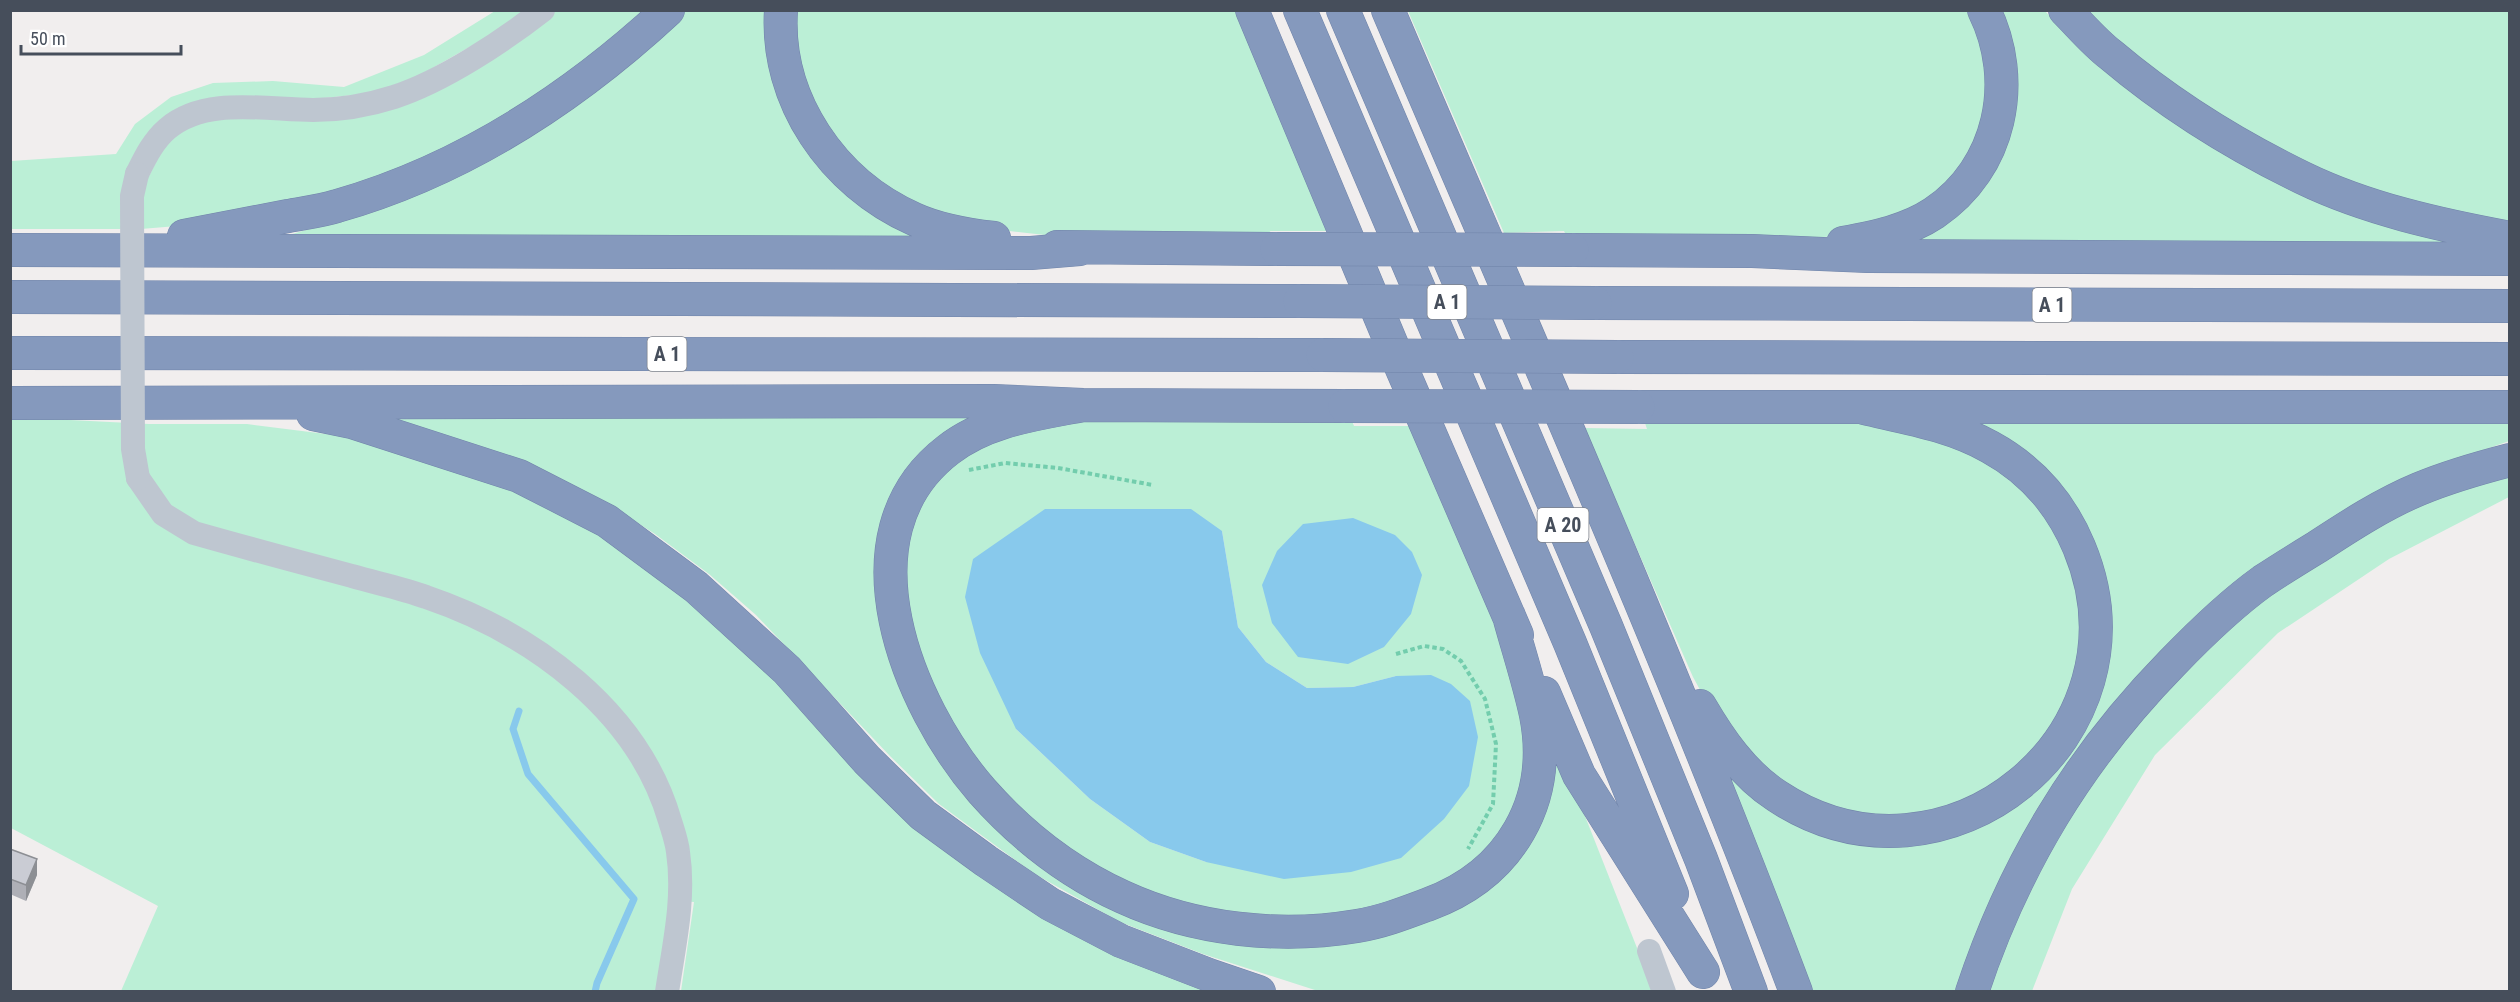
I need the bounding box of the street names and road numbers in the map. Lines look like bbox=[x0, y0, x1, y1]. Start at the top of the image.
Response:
road number: A 1 bbox=[1428, 285, 1466, 319]
road number: A 1 bbox=[2032, 288, 2072, 322]
road number: A 1 bbox=[648, 337, 686, 371]
road number: A 20 bbox=[1538, 508, 1588, 542]

